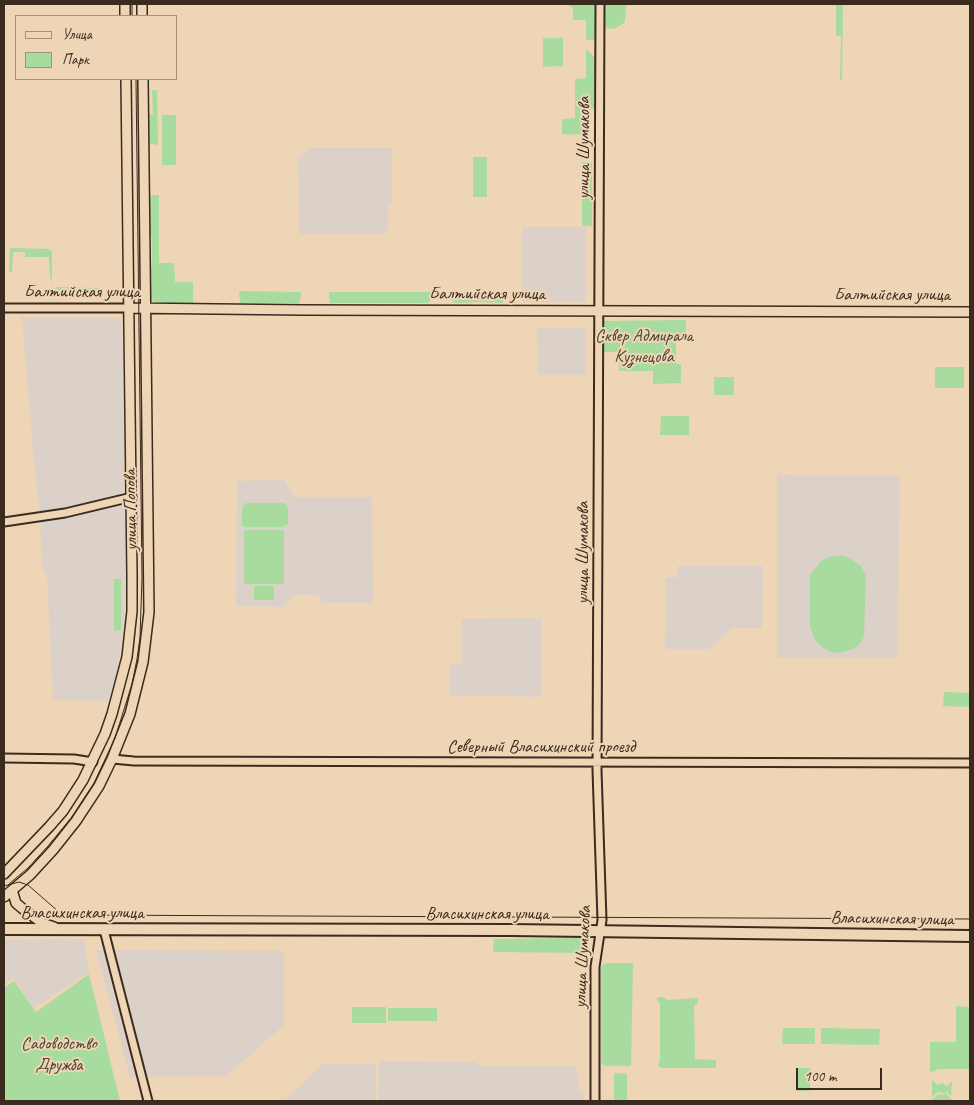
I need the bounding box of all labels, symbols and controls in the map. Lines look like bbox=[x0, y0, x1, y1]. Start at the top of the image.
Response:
legend bbox=[15, 15, 178, 80]
text: Улица bbox=[62, 25, 92, 44]
text: Парк bbox=[62, 50, 89, 69]
street label: улица Шумакова bbox=[573, 97, 595, 199]
street label: Балтийская улица bbox=[24, 281, 140, 303]
street label: Балтийская улица bbox=[429, 283, 545, 305]
street label: Балтийская улица bbox=[834, 284, 950, 306]
park label: Сквер Адмирала Кузнецова bbox=[595, 325, 693, 368]
street label: улица Попова bbox=[119, 469, 143, 551]
street label: улица Шумакова bbox=[572, 502, 594, 604]
street label: Северный Власихинский проезд bbox=[447, 736, 635, 758]
street label: Власихинская улица bbox=[20, 902, 144, 924]
street label: Власихинская улица bbox=[425, 903, 549, 925]
street label: улица Шумакова bbox=[570, 905, 596, 1009]
street label: Власихинская улица bbox=[830, 907, 954, 931]
park label: Садоводство Дружба bbox=[21, 1033, 97, 1076]
scale bar bbox=[799, 1058, 885, 1090]
text: 100 m bbox=[804, 1067, 836, 1086]

